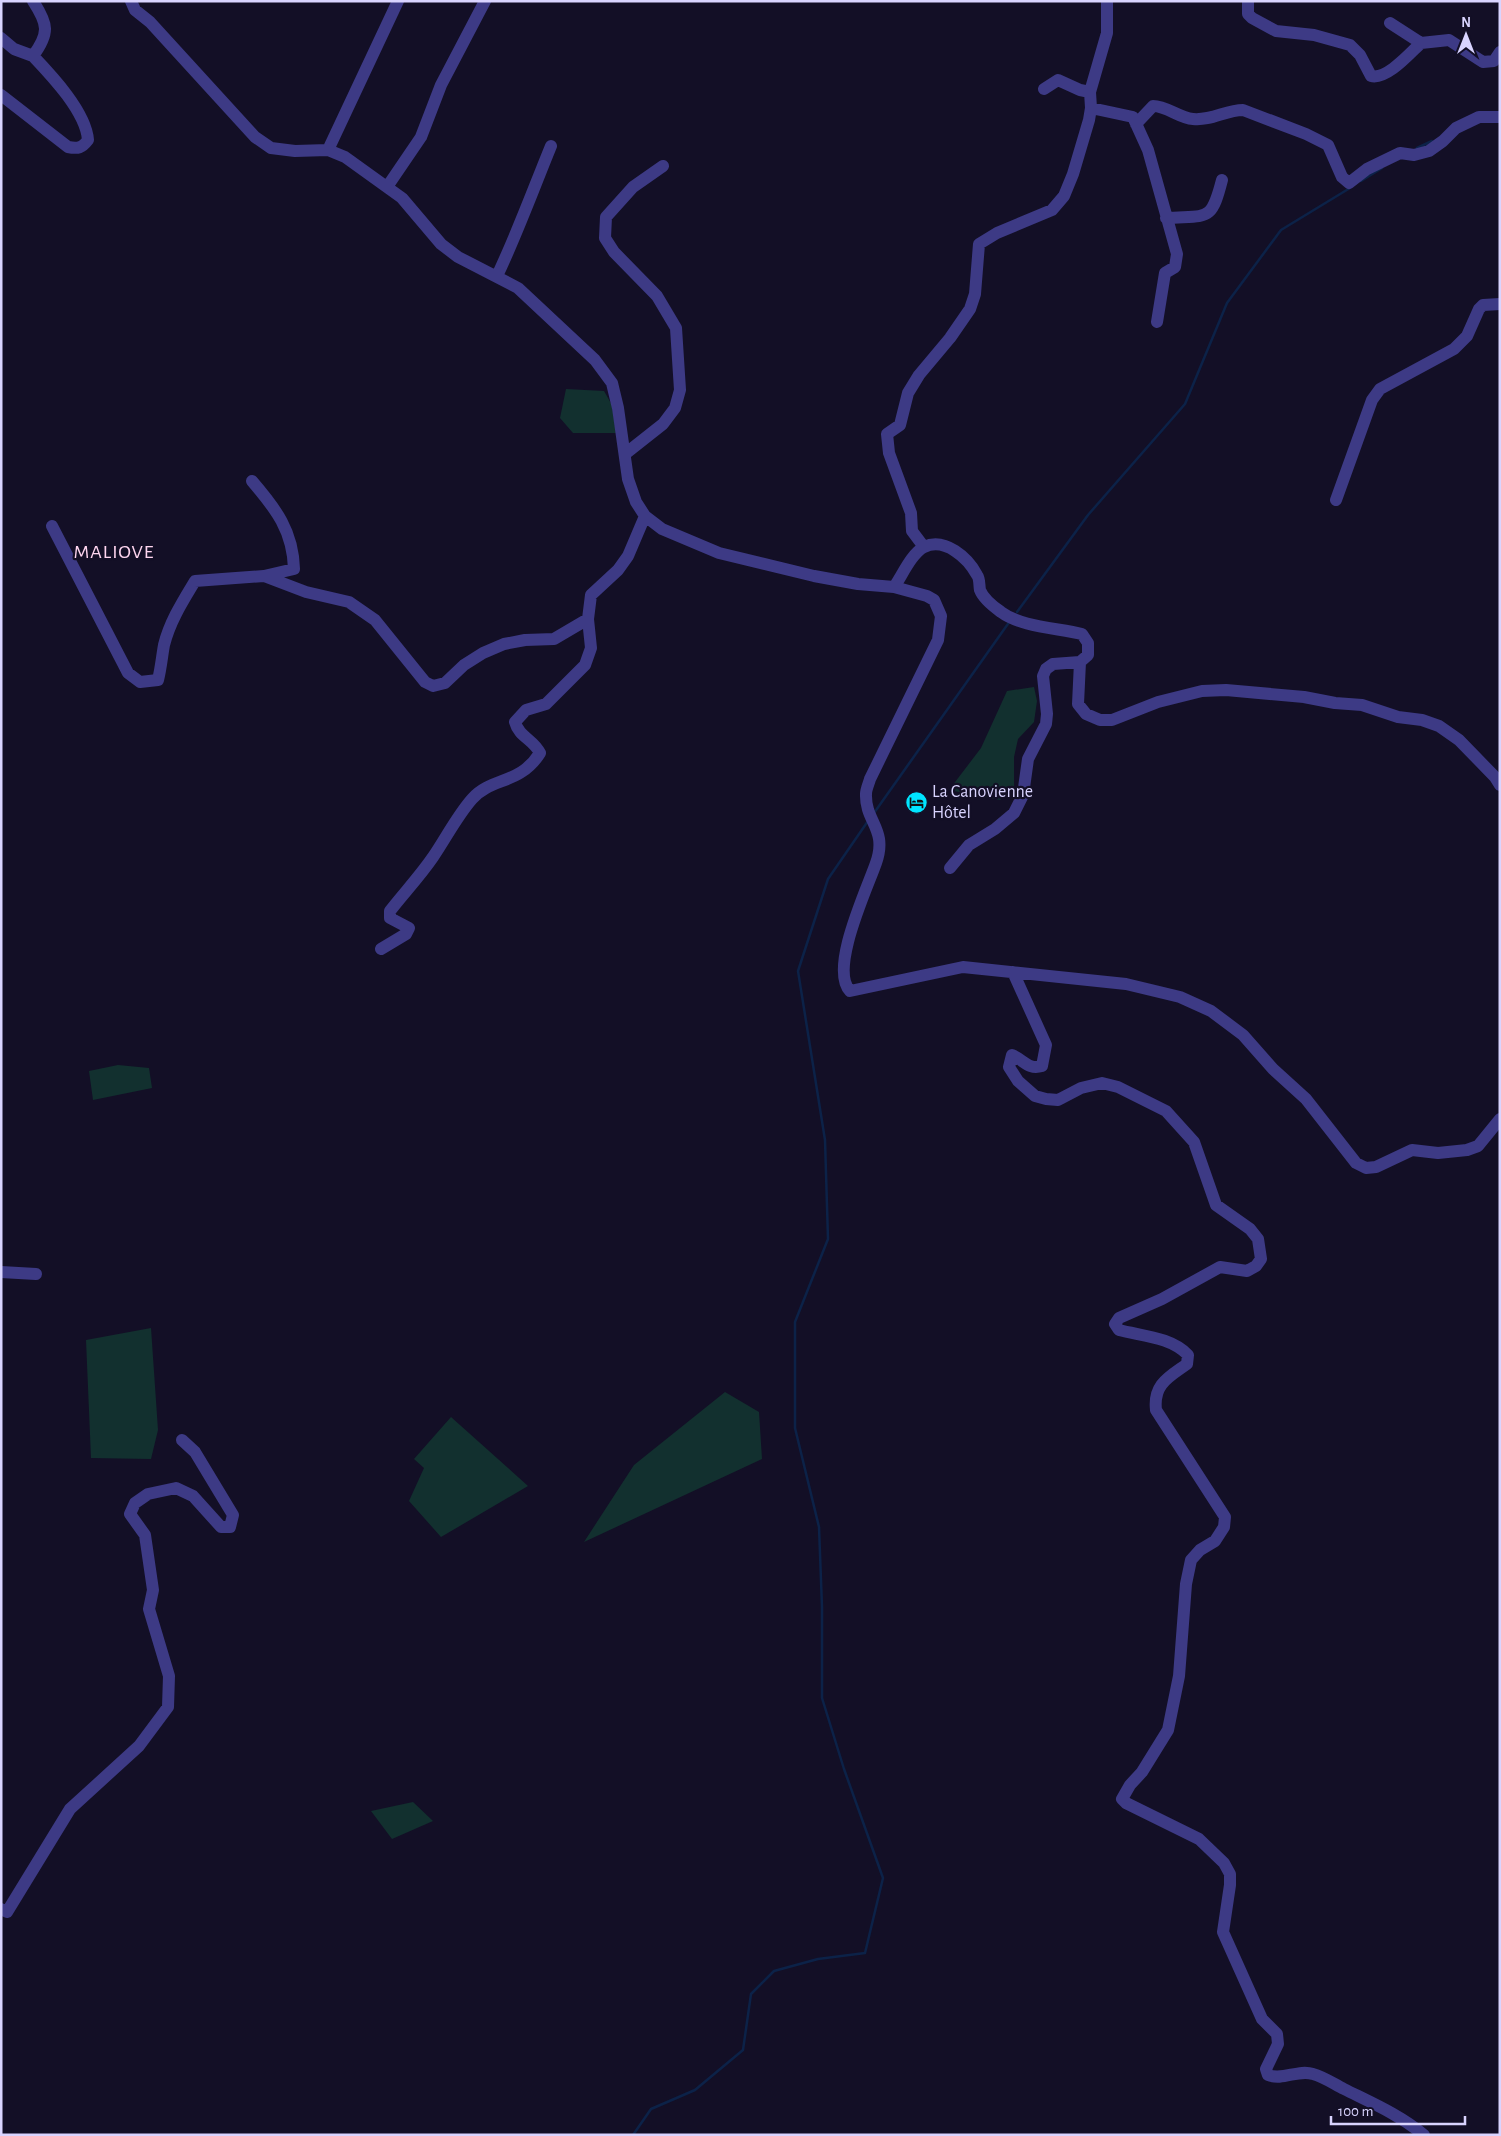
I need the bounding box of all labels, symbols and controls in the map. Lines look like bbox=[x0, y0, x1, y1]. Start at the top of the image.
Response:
north arrow bbox=[1441, 10, 1491, 60]
text: N bbox=[1461, 16, 1471, 30]
district label: MALIOVE bbox=[74, 542, 154, 562]
place label: La Canovienne Hôtel bbox=[932, 783, 1033, 822]
hotel icon: La Canovienne Hôtel bbox=[904, 790, 928, 814]
scale bar bbox=[1331, 2094, 1465, 2126]
text: 100 m bbox=[1338, 2104, 1373, 2119]

